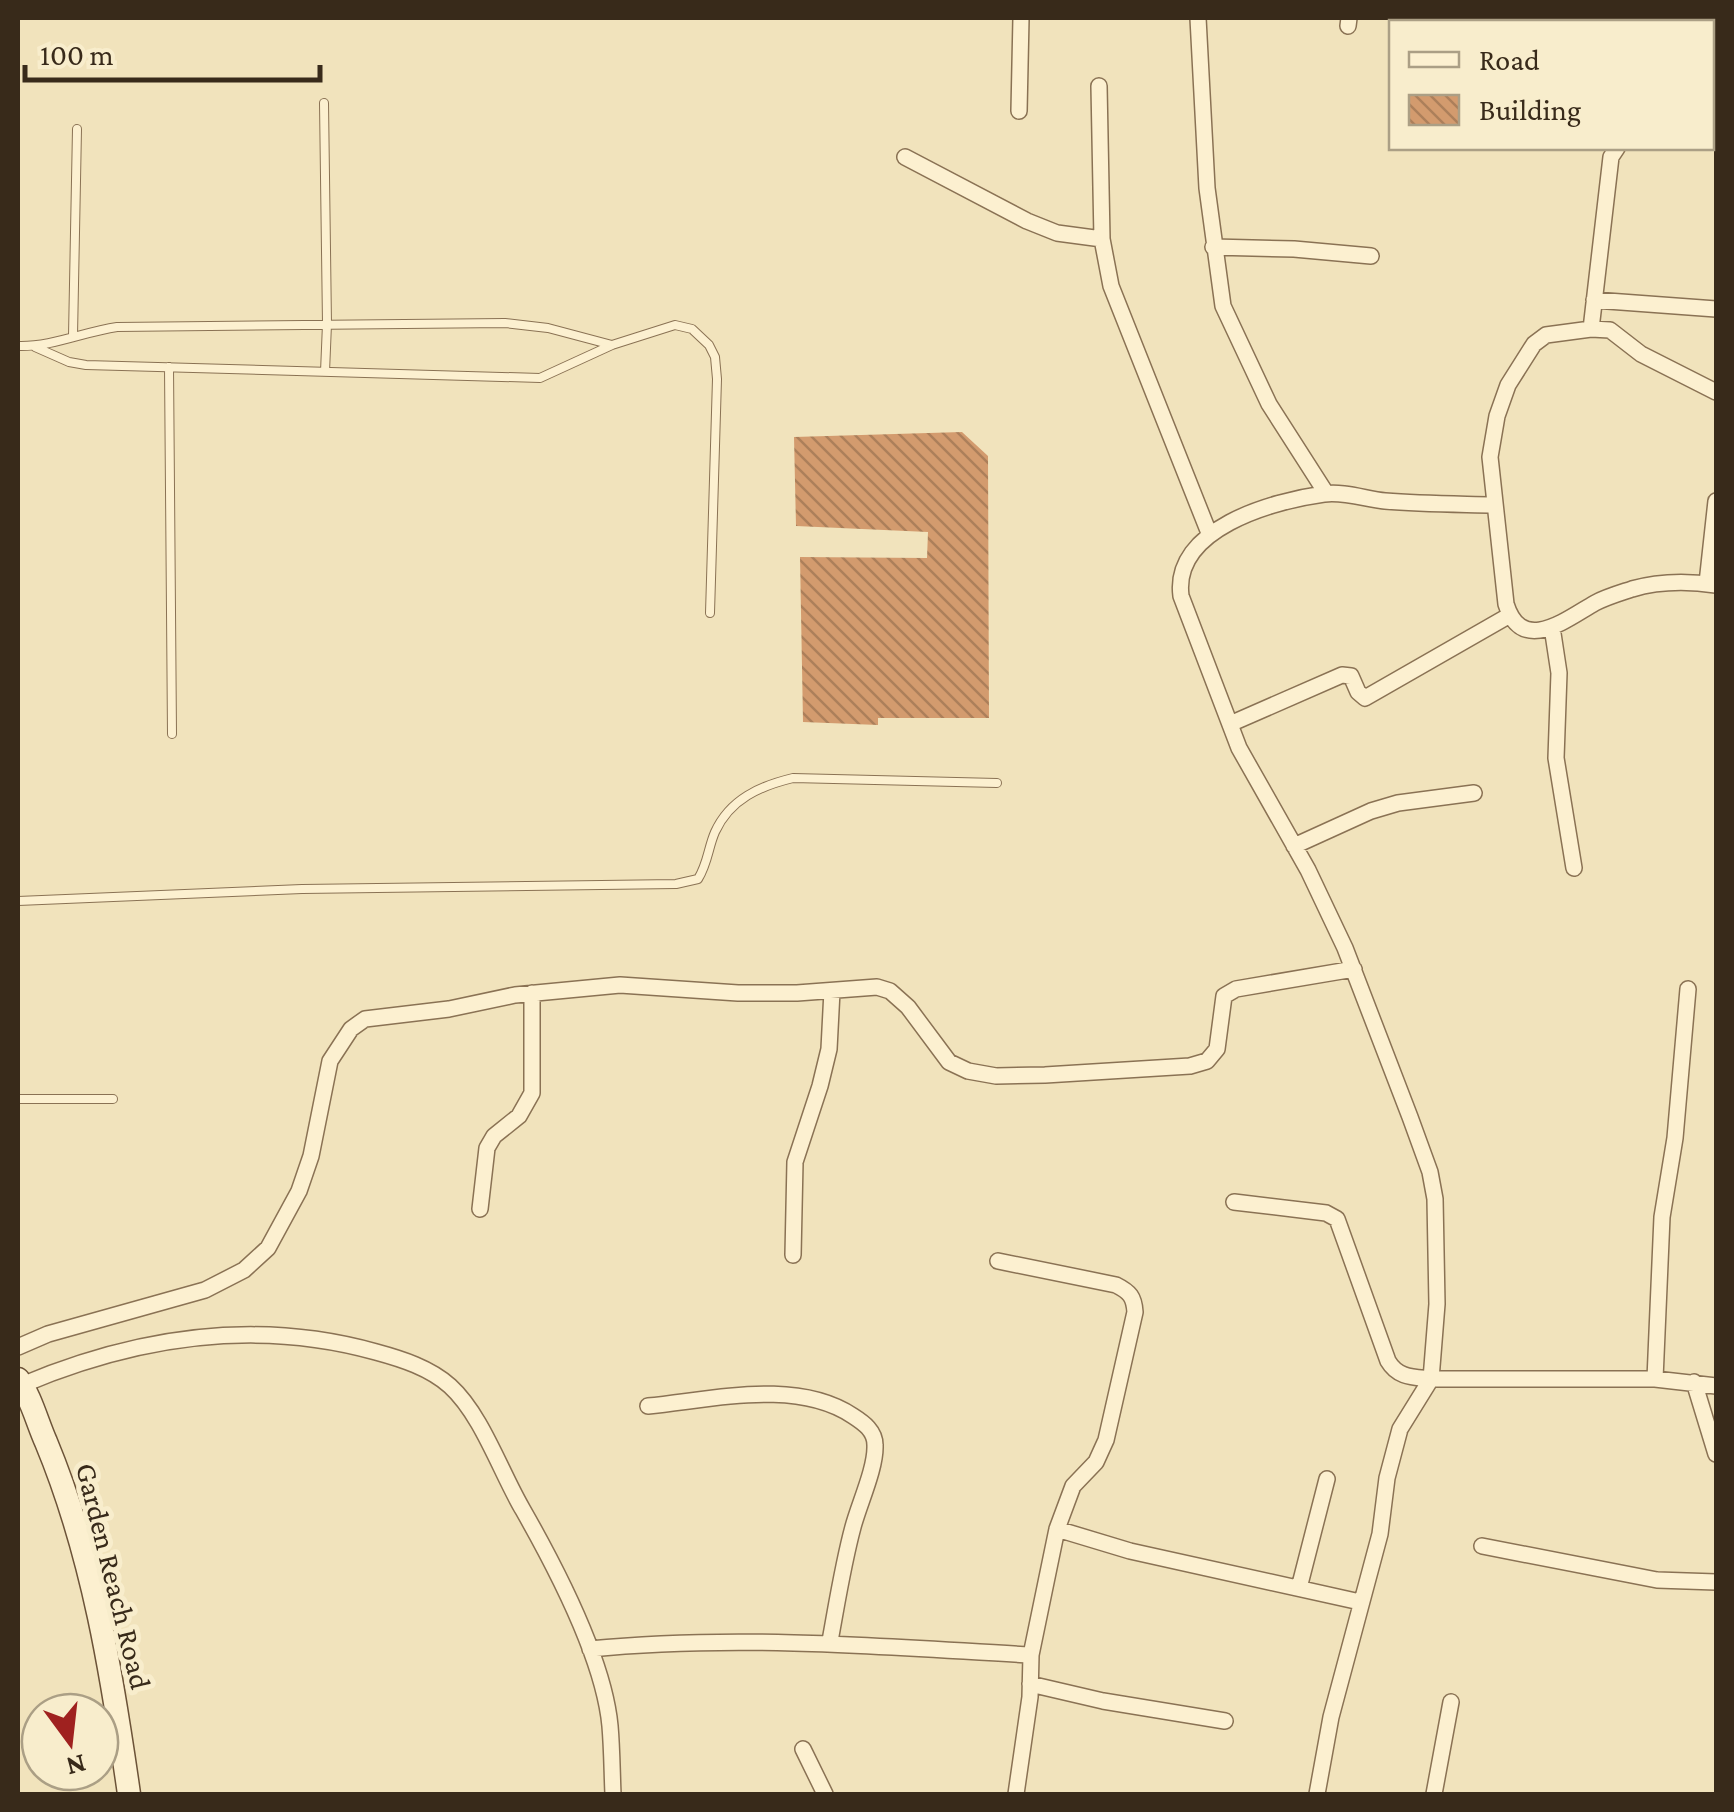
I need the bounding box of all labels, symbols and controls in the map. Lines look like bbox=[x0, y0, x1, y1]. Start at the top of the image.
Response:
scale bar bbox=[25, 20, 320, 82]
legend bbox=[1389, 20, 1714, 150]
text: 100 m bbox=[40, 38, 114, 71]
text: Road bbox=[1479, 43, 1540, 76]
text: Building bbox=[1479, 93, 1581, 127]
street label: Garden Reach Road bbox=[70, 1460, 158, 1693]
north arrow bbox=[20, 1692, 120, 1792]
text: N bbox=[63, 1748, 90, 1783]

